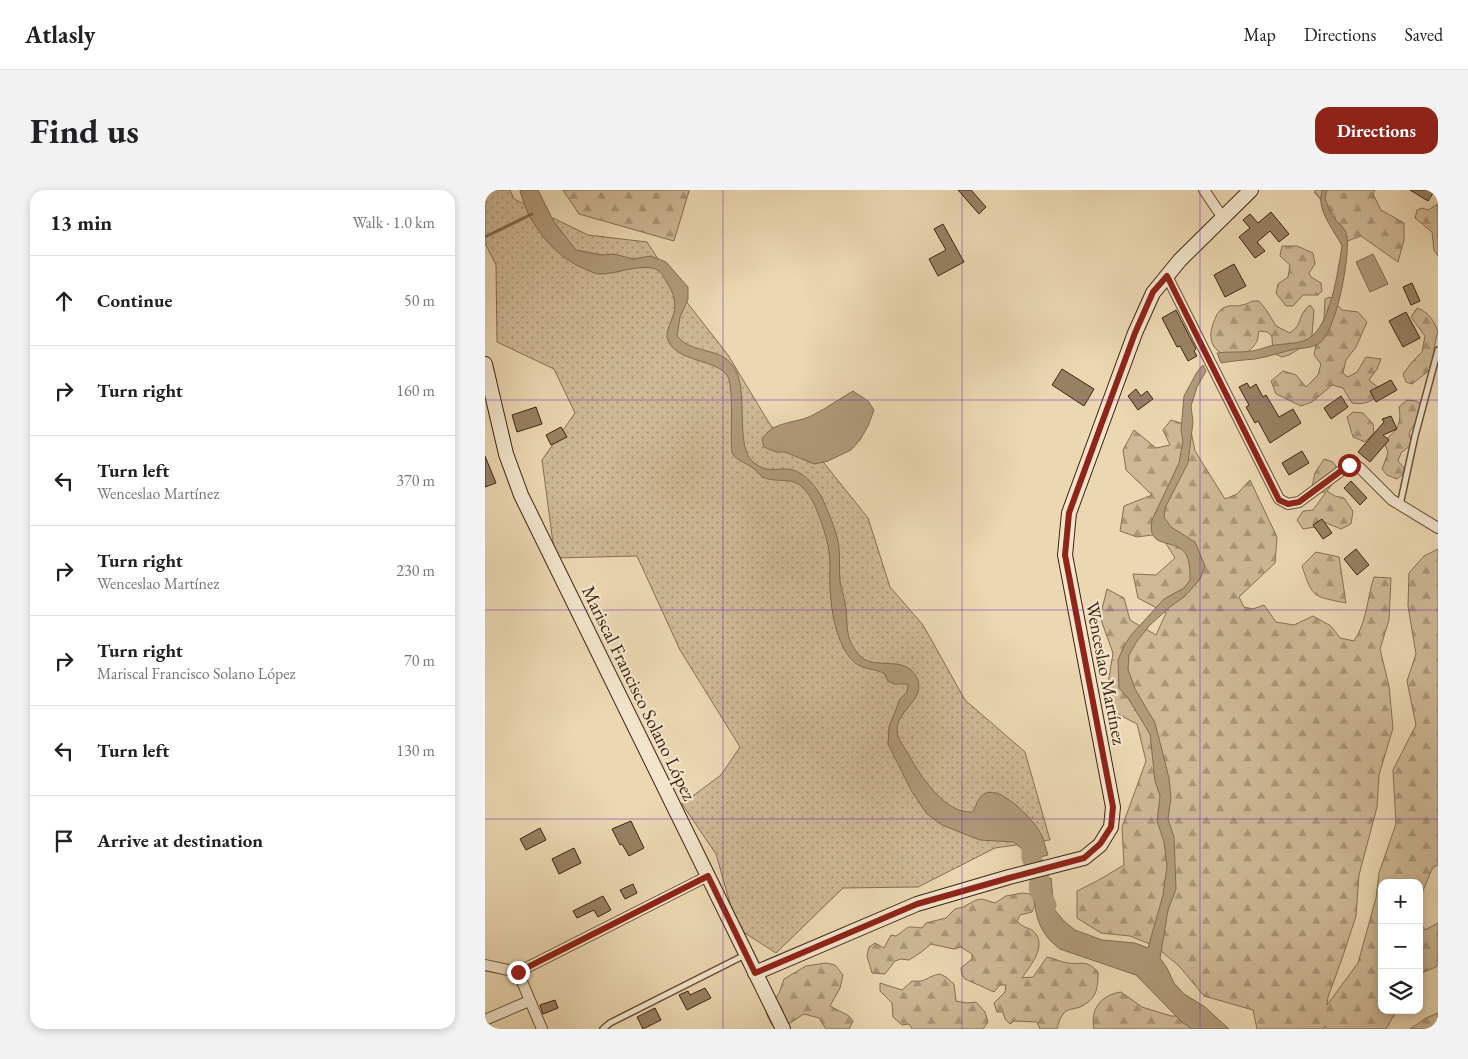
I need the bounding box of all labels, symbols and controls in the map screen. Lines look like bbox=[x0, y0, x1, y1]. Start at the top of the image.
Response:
text: Atlasly bbox=[25, 19, 95, 50]
text: Map bbox=[1244, 23, 1276, 46]
text: Directions bbox=[1304, 23, 1376, 46]
text: Saved bbox=[1404, 23, 1443, 46]
button: Directions bbox=[1315, 107, 1438, 154]
text: Find us bbox=[30, 108, 139, 153]
text: 13 min bbox=[50, 209, 112, 236]
text: Walk · 1.0 km bbox=[352, 212, 435, 233]
icon: ahead bbox=[50, 287, 78, 315]
text: Continue bbox=[97, 288, 172, 313]
text: 50 m bbox=[404, 290, 435, 311]
icon: right bbox=[50, 377, 78, 405]
text: Turn right bbox=[97, 378, 183, 403]
text: 160 m bbox=[396, 380, 435, 401]
route start bbox=[1338, 454, 1361, 477]
text: Turn left bbox=[97, 458, 169, 483]
icon: left bbox=[50, 467, 78, 495]
text: 370 m bbox=[396, 470, 435, 491]
text: Wenceslao Martínez bbox=[97, 483, 219, 504]
text: Turn right bbox=[97, 548, 183, 573]
icon: right bbox=[50, 557, 78, 585]
text: 230 m bbox=[396, 560, 435, 581]
text: Wenceslao Martínez bbox=[97, 573, 219, 594]
street label: Mariscal Francisco Solano López bbox=[576, 582, 702, 805]
street label: Wenceslao Martínez bbox=[1080, 599, 1132, 747]
text: Turn right bbox=[97, 638, 183, 663]
icon: right bbox=[50, 647, 78, 675]
text: 70 m bbox=[404, 650, 435, 671]
text: Mariscal Francisco Solano López bbox=[97, 663, 296, 684]
icon: left bbox=[50, 737, 78, 765]
text: Turn left bbox=[97, 738, 169, 763]
text: 130 m bbox=[396, 740, 435, 761]
icon: arrive bbox=[50, 827, 78, 855]
text: Arrive at destination bbox=[97, 828, 263, 853]
map controls bbox=[1378, 879, 1423, 1014]
button: + bbox=[1378, 879, 1423, 924]
button: − bbox=[1378, 924, 1423, 969]
route end bbox=[507, 961, 530, 984]
button: layers bbox=[1378, 969, 1423, 1014]

